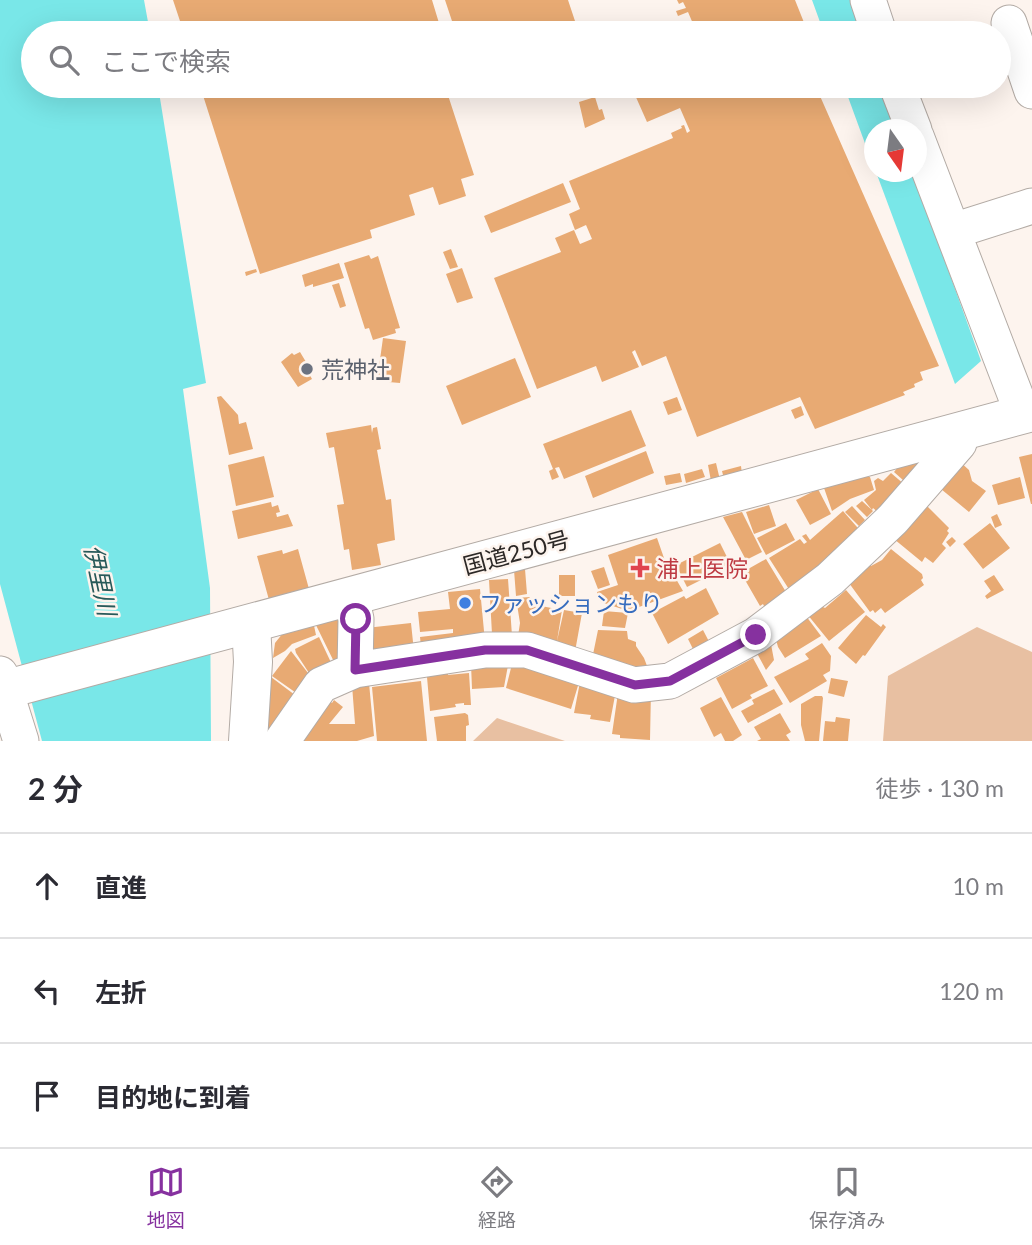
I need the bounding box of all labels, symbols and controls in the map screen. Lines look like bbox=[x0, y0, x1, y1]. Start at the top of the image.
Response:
search box bbox=[21, 21, 1011, 98]
icon: search bbox=[45, 41, 83, 79]
text: ここで検索 bbox=[101, 45, 231, 77]
north arrow bbox=[864, 119, 927, 182]
place label: 荒神社 bbox=[321, 355, 390, 383]
marker: 荒神社 bbox=[299, 361, 315, 377]
street label: 国道250号 bbox=[460, 524, 572, 580]
water label: 伊里川 bbox=[79, 542, 123, 621]
place label: 浦上医院 bbox=[656, 554, 748, 582]
marker: 浦上医院 bbox=[630, 558, 650, 578]
place label: ファッションもり bbox=[479, 589, 663, 617]
marker: ファッションもり bbox=[457, 595, 473, 611]
route start bbox=[340, 603, 371, 634]
route end bbox=[740, 619, 771, 650]
text: 2 分 bbox=[28, 770, 83, 806]
text: 徒歩 · 130 m bbox=[875, 774, 1004, 802]
icon: ahead bbox=[28, 867, 66, 905]
text: 直進 bbox=[95, 871, 147, 903]
text: 10 m bbox=[953, 872, 1004, 900]
icon: left bbox=[28, 972, 66, 1010]
text: 左折 bbox=[95, 976, 147, 1008]
text: 120 m bbox=[939, 977, 1004, 1005]
icon: arrive bbox=[28, 1077, 66, 1115]
text: 目的地に到着 bbox=[95, 1081, 251, 1113]
tab: 地図 bbox=[147, 1163, 185, 1232]
tab: 経路 bbox=[478, 1163, 516, 1232]
tab: 保存済み bbox=[809, 1163, 885, 1232]

